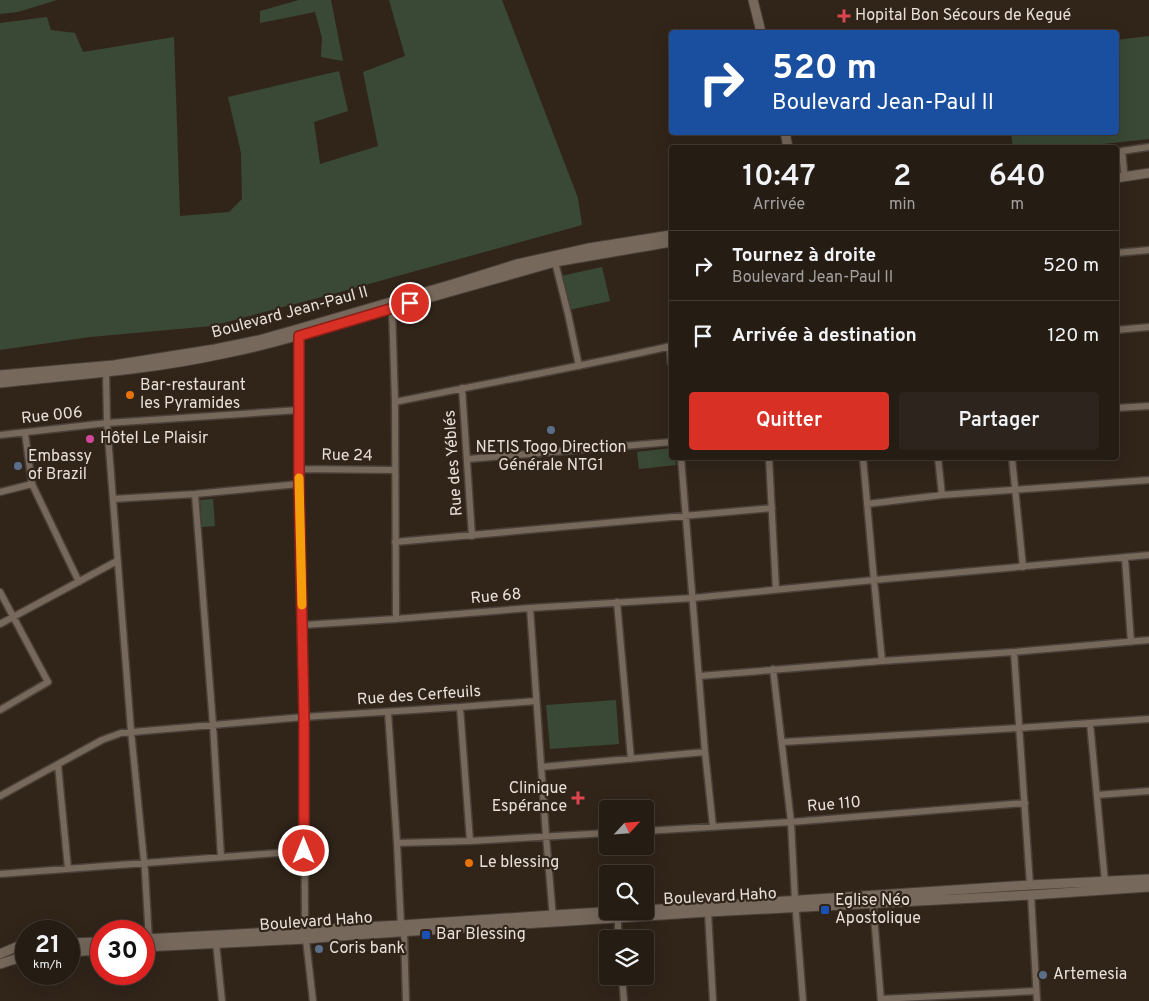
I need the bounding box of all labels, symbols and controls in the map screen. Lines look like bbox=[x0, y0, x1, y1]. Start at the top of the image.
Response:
place label: Hopital Bon Sécours de Kegué bbox=[855, 6, 1071, 26]
marker: Hopital Bon Sécours de Kegué bbox=[837, 9, 851, 23]
text: 520 m bbox=[772, 47, 877, 91]
icon: right bbox=[689, 50, 754, 115]
text: Boulevard Jean-Paul II bbox=[772, 90, 994, 117]
text: 10:47 bbox=[742, 159, 816, 196]
text: 2 bbox=[893, 159, 911, 196]
text: 640 bbox=[989, 159, 1046, 196]
text: Arrivée bbox=[753, 195, 805, 215]
text: min bbox=[889, 195, 916, 215]
text: m bbox=[1010, 195, 1024, 215]
text: Tournez à droite bbox=[732, 244, 876, 268]
icon: right bbox=[689, 252, 717, 280]
text: 520 m bbox=[1043, 254, 1099, 278]
text: Boulevard Jean-Paul II bbox=[732, 268, 893, 288]
street label: Boulevard Jean-Paul II bbox=[209, 282, 371, 344]
pin bbox=[389, 282, 431, 324]
icon: arrive bbox=[396, 289, 424, 317]
icon: arrive bbox=[689, 322, 717, 350]
text: Arrivée à destination bbox=[732, 324, 917, 348]
text: 120 m bbox=[1048, 324, 1099, 348]
place label: Bar-restaurant les Pyramides bbox=[140, 376, 246, 414]
marker: Bar-restaurant les Pyramides bbox=[124, 389, 136, 401]
button: Quitter bbox=[689, 392, 889, 450]
button: Partager bbox=[899, 392, 1099, 450]
street label: Rue 006 bbox=[20, 403, 84, 429]
street label: Rue des Yéblés bbox=[440, 409, 468, 517]
marker: NETIS Togo Direction Générale NTG1 bbox=[545, 424, 557, 436]
place label: Hôtel Le Plaisir bbox=[100, 429, 208, 449]
marker: Hôtel Le Plaisir bbox=[84, 433, 96, 445]
place label: NETIS Togo Direction Générale NTG1 bbox=[475, 438, 627, 476]
street label: Rue 24 bbox=[321, 446, 373, 466]
place label: Embassy of Brazil bbox=[28, 447, 92, 485]
marker: Embassy of Brazil bbox=[12, 460, 24, 472]
street label: Rue 68 bbox=[470, 585, 522, 609]
street label: Rue des Cerfeuils bbox=[356, 682, 482, 710]
place label: Clinique Espérance bbox=[492, 779, 567, 817]
marker: Clinique Espérance bbox=[571, 791, 585, 805]
street label: Rue 110 bbox=[806, 793, 862, 817]
north arrow bbox=[599, 800, 654, 855]
map controls bbox=[599, 800, 654, 985]
position arrow bbox=[277, 824, 329, 876]
place label: Le blessing bbox=[479, 853, 559, 873]
marker: Le blessing bbox=[463, 857, 475, 869]
button: search bbox=[599, 865, 654, 920]
street label: Boulevard Haho bbox=[663, 884, 777, 910]
place label: Eglise Néo Apostolique bbox=[835, 891, 921, 929]
marker: Eglise Néo Apostolique bbox=[819, 904, 831, 916]
street label: Boulevard Haho bbox=[259, 908, 373, 936]
speed limit sign: 30 bbox=[90, 920, 155, 985]
place label: Bar Blessing bbox=[436, 925, 526, 945]
marker: Bar Blessing bbox=[420, 929, 432, 941]
text: 21 bbox=[35, 930, 60, 962]
button: layers bbox=[599, 930, 654, 985]
place label: Coris bank bbox=[329, 939, 405, 959]
marker: Coris bank bbox=[313, 943, 325, 955]
text: km/h bbox=[33, 957, 62, 973]
place label: Artemesia bbox=[1053, 965, 1127, 985]
marker: Artemesia bbox=[1037, 969, 1049, 981]

